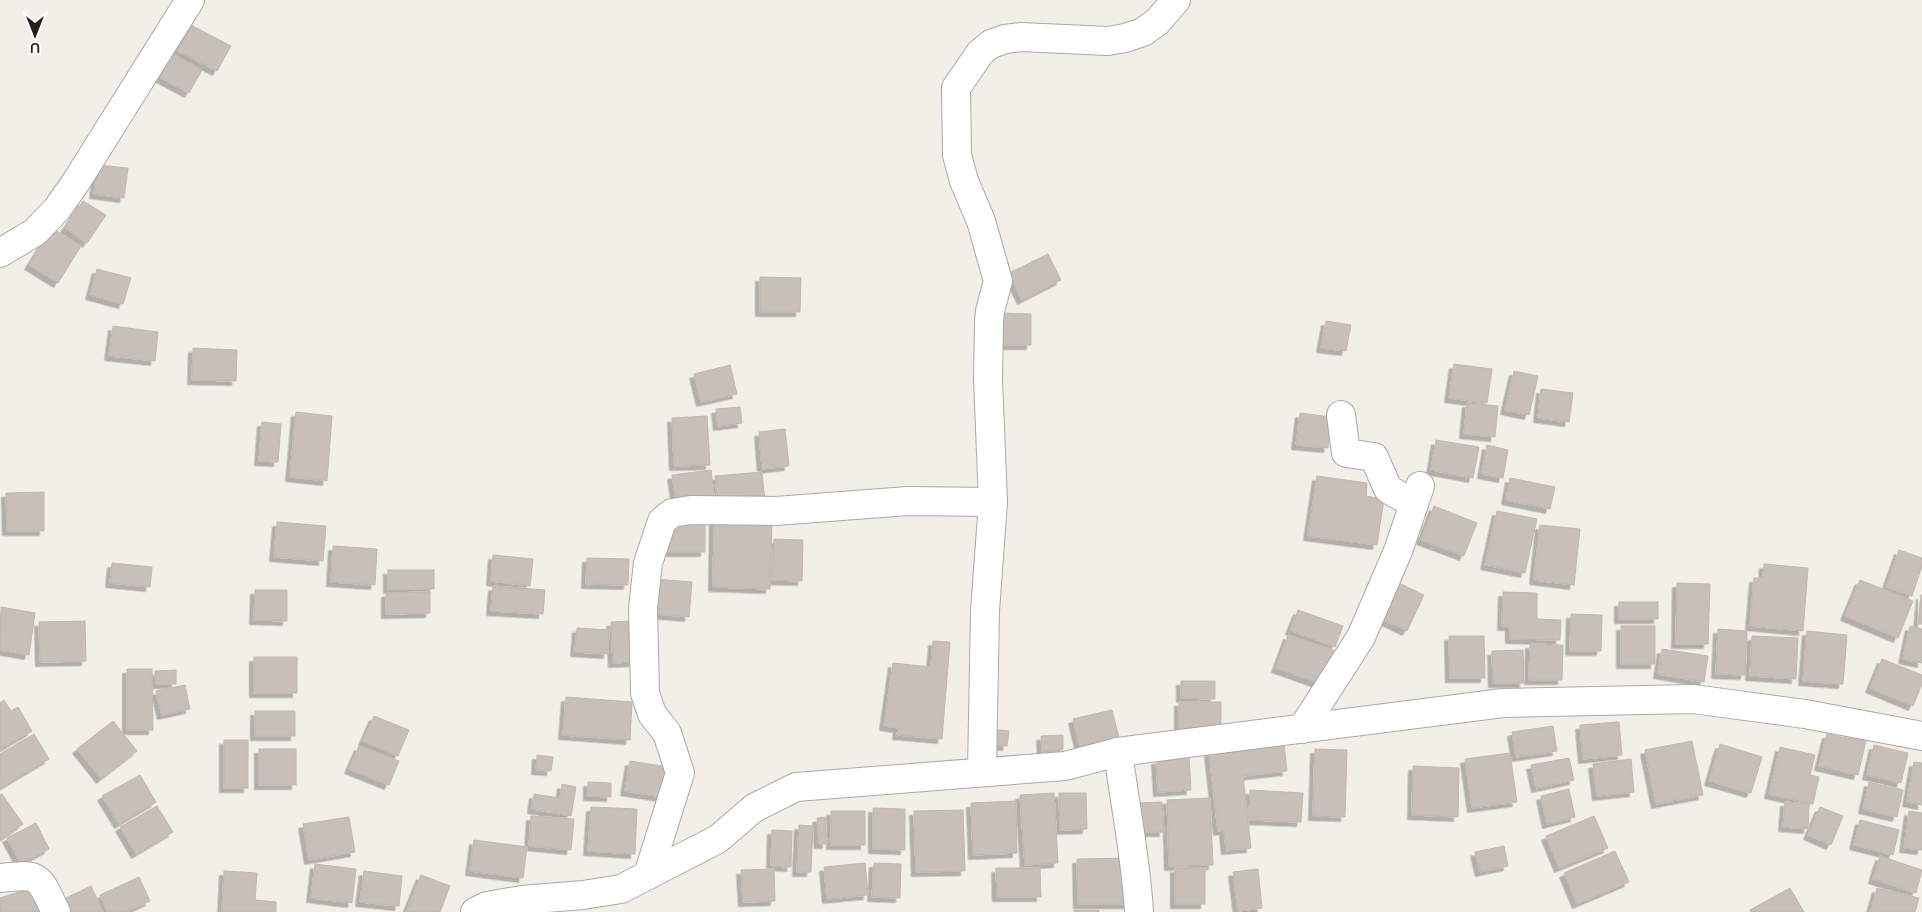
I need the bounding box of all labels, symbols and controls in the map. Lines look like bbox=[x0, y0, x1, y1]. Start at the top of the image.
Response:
north arrow bbox=[10, 10, 60, 60]
text: U bbox=[30, 39, 40, 57]

